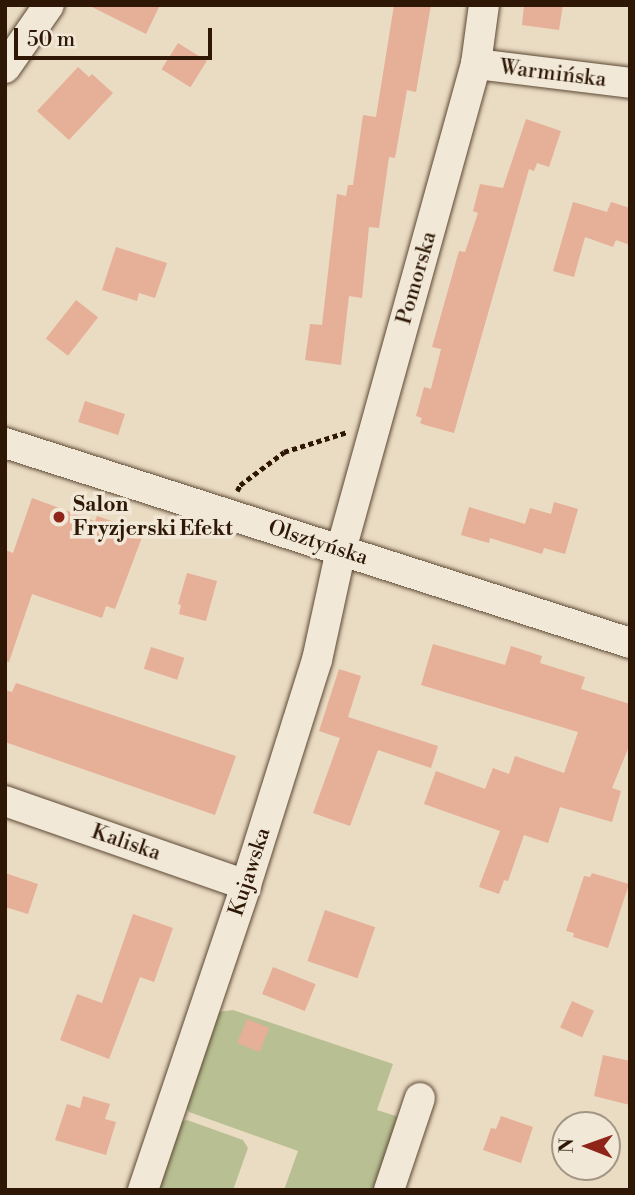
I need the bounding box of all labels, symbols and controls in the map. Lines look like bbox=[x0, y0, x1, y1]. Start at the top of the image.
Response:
scale bar bbox=[18, 14, 215, 58]
text: 50 m bbox=[27, 27, 75, 53]
street label: Warmińska bbox=[498, 55, 608, 93]
street label: Pomorska bbox=[392, 229, 442, 327]
place label: Salon Fryzjerski Efekt bbox=[73, 492, 233, 542]
marker: Salon Fryzjerski Efekt bbox=[51, 509, 67, 525]
street label: Olsztyńska bbox=[265, 515, 371, 571]
street label: Kaliska bbox=[88, 819, 164, 867]
street label: Kujawska bbox=[224, 825, 276, 919]
north arrow bbox=[551, 1111, 621, 1181]
text: N bbox=[555, 1138, 579, 1153]

